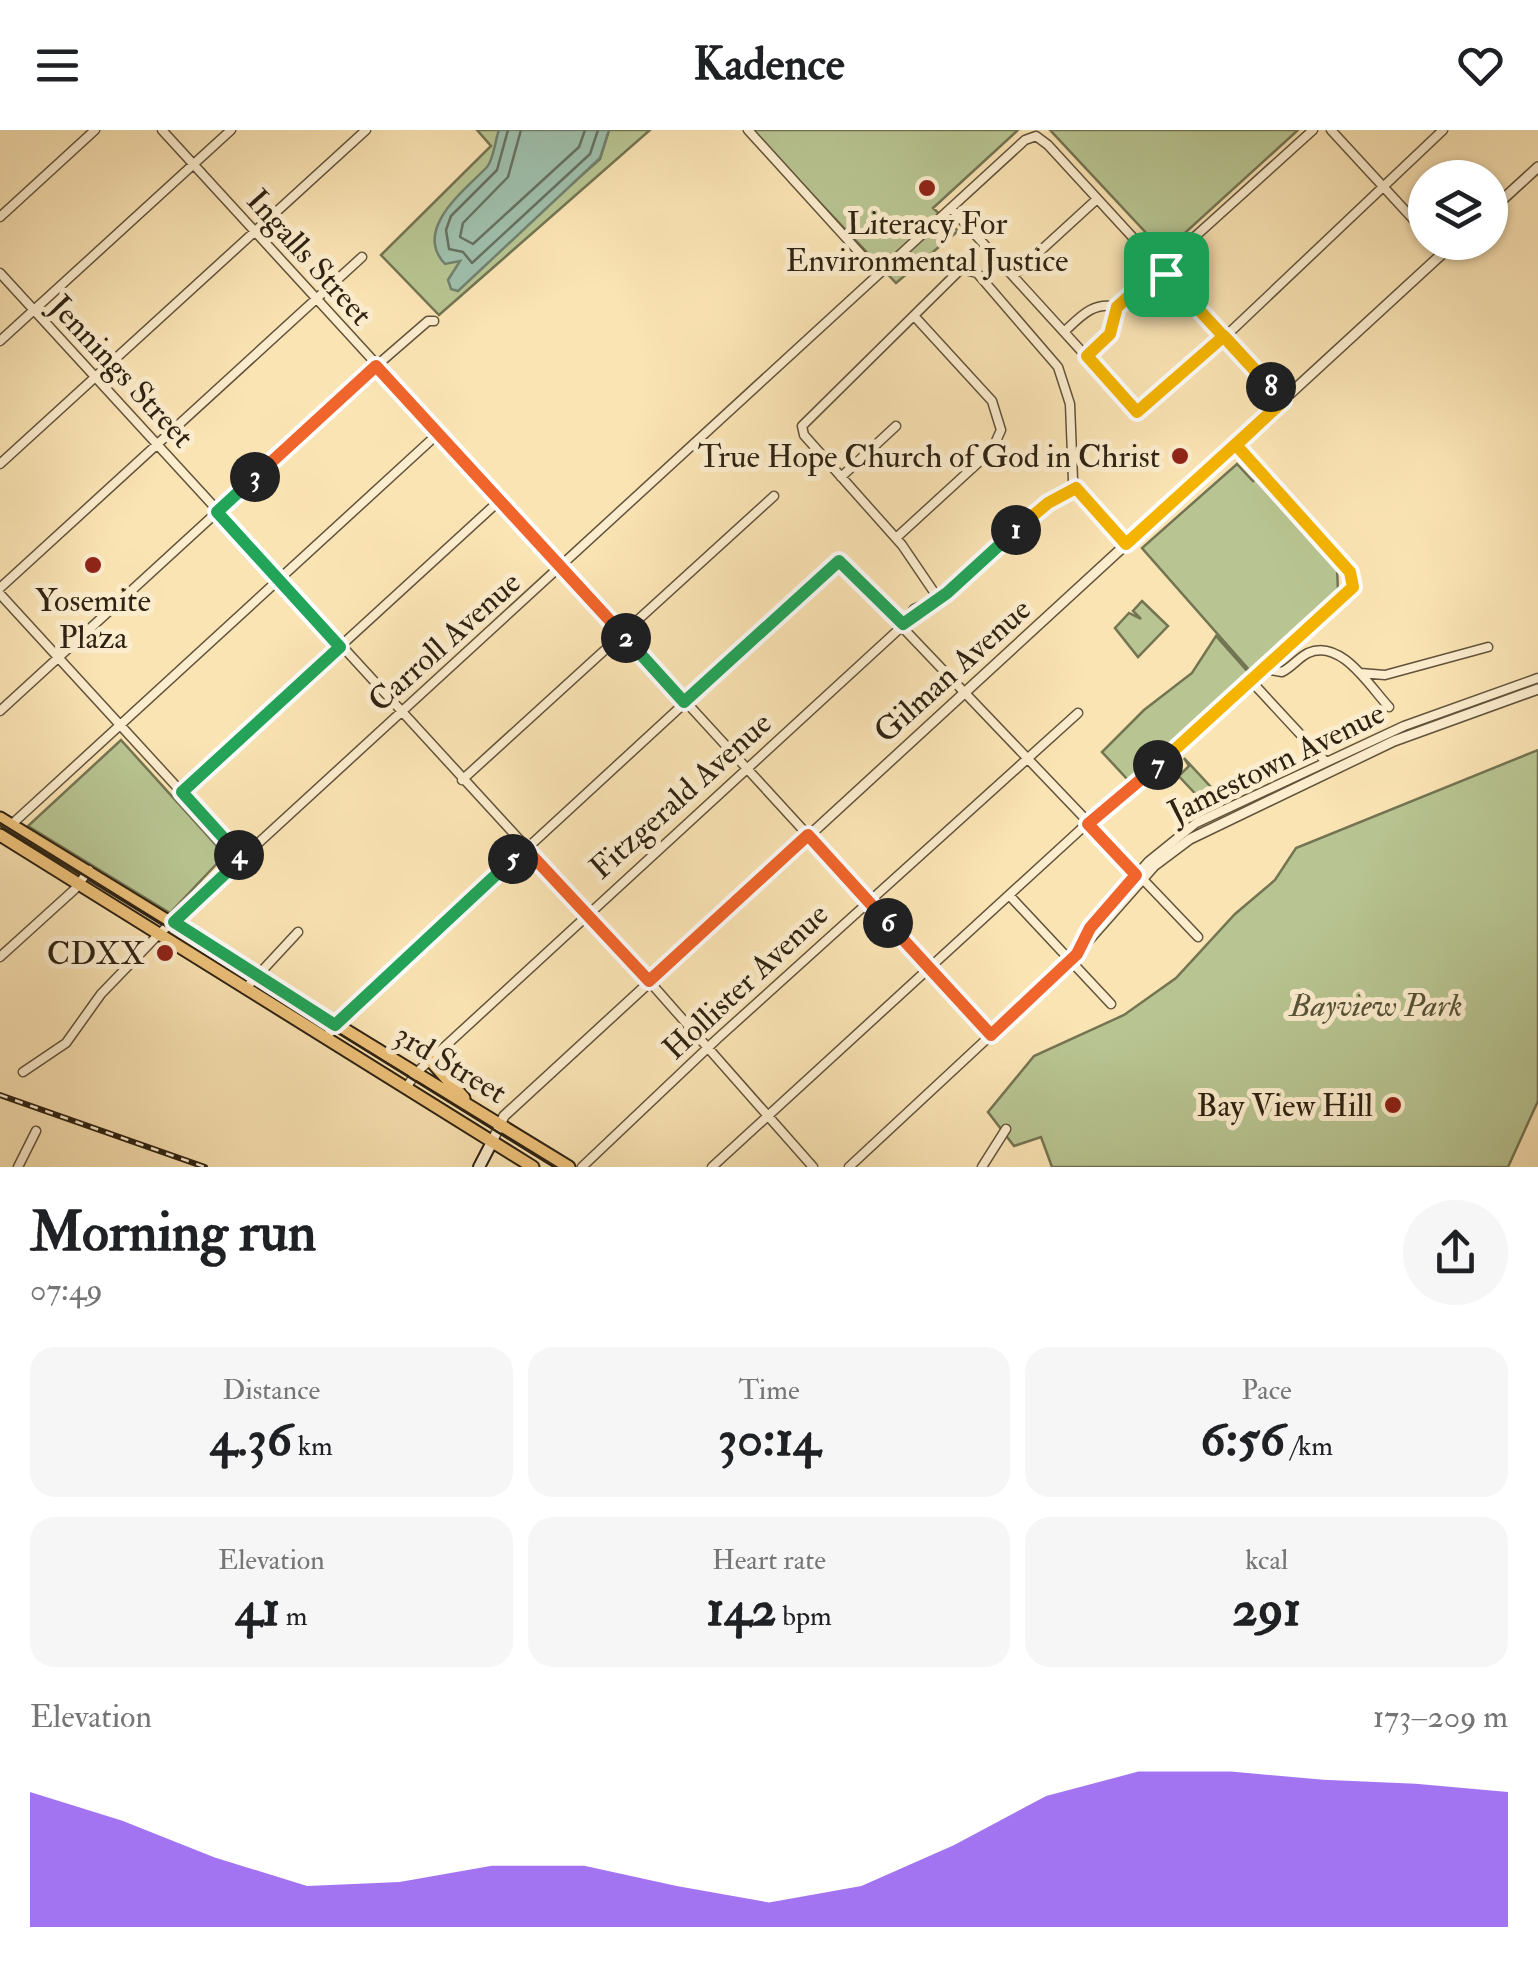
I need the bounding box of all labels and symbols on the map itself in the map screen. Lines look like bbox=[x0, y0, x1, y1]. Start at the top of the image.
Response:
marker: Literacy For Environmental Justice bbox=[916, 177, 938, 199]
street label: Ingalls Street bbox=[238, 181, 381, 334]
place label: Literacy For Environmental Justice bbox=[786, 204, 1068, 281]
pin bbox=[1124, 232, 1209, 317]
street label: Jennings Street bbox=[40, 286, 202, 456]
pin: 8 bbox=[1246, 362, 1296, 412]
place label: True Hope Church of God in Christ bbox=[698, 437, 1160, 477]
marker: True Hope Church of God in Christ bbox=[1169, 445, 1191, 467]
pin: 3 bbox=[230, 452, 280, 502]
pin: 1 bbox=[991, 505, 1041, 555]
marker: Yosemite Plaza bbox=[82, 554, 104, 576]
street label: Carroll Avenue bbox=[360, 563, 529, 721]
place label: Yosemite Plaza bbox=[35, 581, 151, 658]
street label: Gilman Avenue bbox=[866, 590, 1039, 752]
pin: 2 bbox=[601, 613, 651, 663]
street label: Jamestown Avenue bbox=[1161, 693, 1391, 833]
street label: Fitzgerald Avenue bbox=[581, 703, 780, 888]
pin: 7 bbox=[1133, 740, 1183, 790]
pin: 4 bbox=[214, 830, 264, 880]
pin: 5 bbox=[488, 834, 538, 884]
street label: Hollister Avenue bbox=[655, 895, 837, 1069]
pin: 6 bbox=[863, 898, 913, 948]
place label: CDXX bbox=[47, 934, 145, 974]
marker: CDXX bbox=[154, 942, 176, 964]
park label: Bayview Park bbox=[1287, 986, 1463, 1026]
street label: 3rd Street bbox=[387, 1015, 514, 1113]
place label: Bay View Hill bbox=[1197, 1086, 1373, 1126]
marker: Bay View Hill bbox=[1382, 1094, 1404, 1116]

